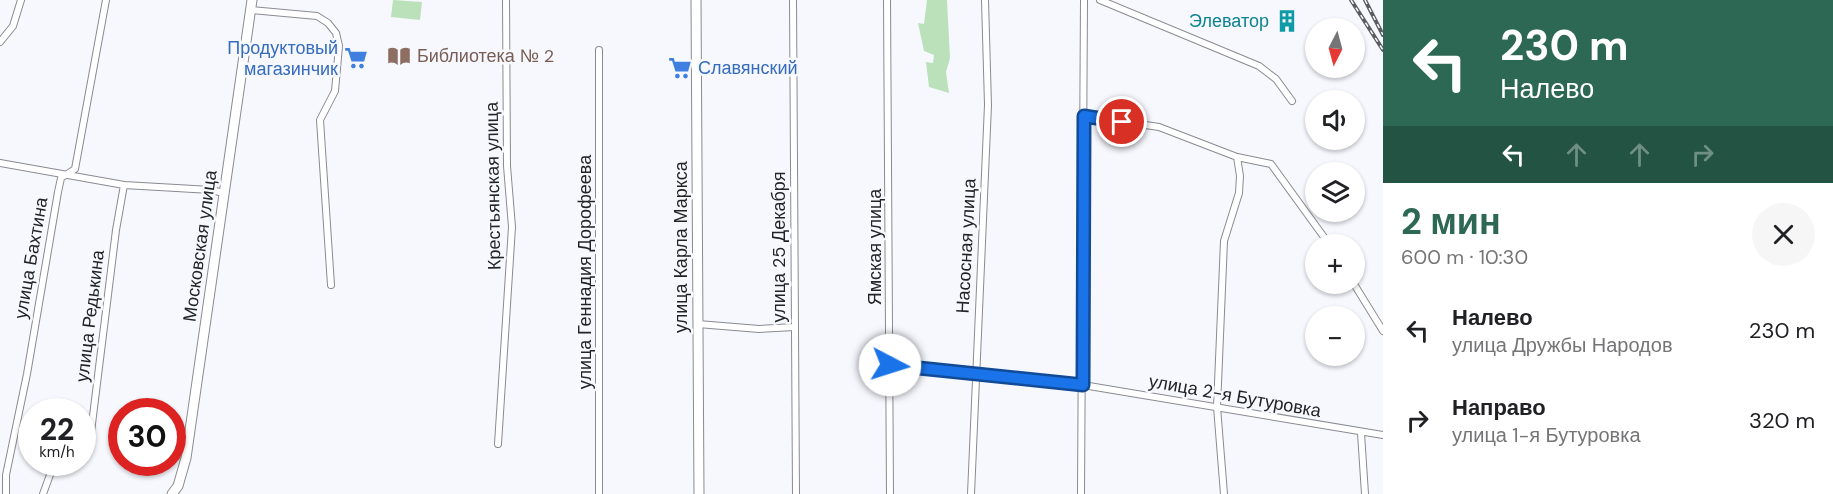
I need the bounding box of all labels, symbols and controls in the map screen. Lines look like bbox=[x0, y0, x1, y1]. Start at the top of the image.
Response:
building icon: Элеватор bbox=[1274, 8, 1300, 34]
place label: Элеватор bbox=[1189, 9, 1269, 33]
north arrow bbox=[1305, 18, 1365, 78]
map controls bbox=[1305, 18, 1365, 366]
text: 230 m bbox=[1500, 18, 1629, 73]
icon: left bbox=[1401, 24, 1479, 102]
place label: Продуктовый магазинчик bbox=[227, 36, 338, 81]
library icon: Библиотека № 2 bbox=[386, 43, 412, 69]
place label: Библиотека № 2 bbox=[417, 44, 554, 68]
supermarket icon: Продуктовый магазинчик bbox=[343, 45, 369, 71]
supermarket icon: Славянский bbox=[667, 55, 693, 81]
place label: Славянский bbox=[698, 56, 798, 80]
text: Налево bbox=[1500, 71, 1594, 106]
button: sound bbox=[1305, 90, 1365, 150]
pin bbox=[1096, 96, 1147, 147]
street label: Крестьянская улица bbox=[480, 101, 506, 270]
icon: arrive bbox=[1105, 105, 1138, 138]
icon: left bbox=[1497, 138, 1530, 171]
icon: ahead bbox=[1560, 138, 1593, 171]
icon: ahead bbox=[1623, 138, 1656, 171]
icon: right bbox=[1686, 138, 1719, 171]
street label: улица Геннадия Дорофеева bbox=[573, 154, 597, 389]
street label: улица Карла Маркса bbox=[669, 160, 693, 333]
button: layers bbox=[1305, 162, 1365, 222]
street label: Московская улица bbox=[177, 168, 223, 323]
street label: улица 25 Декабря bbox=[767, 172, 791, 322]
street label: Насосная улица bbox=[950, 177, 982, 314]
street label: Ямская улица bbox=[863, 188, 887, 305]
street label: улица Бахтина bbox=[8, 194, 54, 321]
text: 2 мин bbox=[1401, 198, 1501, 245]
button: close bbox=[1752, 203, 1815, 266]
button: + bbox=[1305, 234, 1365, 294]
text: 600 m · 10:30 bbox=[1401, 244, 1528, 270]
street label: улица Редькина bbox=[70, 248, 110, 383]
text: Налево bbox=[1452, 303, 1533, 332]
button: − bbox=[1305, 306, 1365, 366]
icon: left bbox=[1401, 314, 1434, 347]
text: 230 m bbox=[1749, 316, 1815, 345]
text: улица Дружбы Народов bbox=[1452, 332, 1673, 358]
position arrow bbox=[858, 333, 922, 397]
street label: улица 2-я Бутуровка bbox=[1147, 369, 1324, 423]
text: Направо bbox=[1452, 393, 1546, 422]
speed limit sign: 30 bbox=[108, 398, 186, 476]
icon: right bbox=[1401, 404, 1434, 437]
text: 320 m bbox=[1749, 406, 1815, 435]
text: 22 bbox=[40, 410, 74, 449]
text: улица 1-я Бутуровка bbox=[1452, 422, 1641, 448]
text: km/h bbox=[39, 442, 75, 462]

